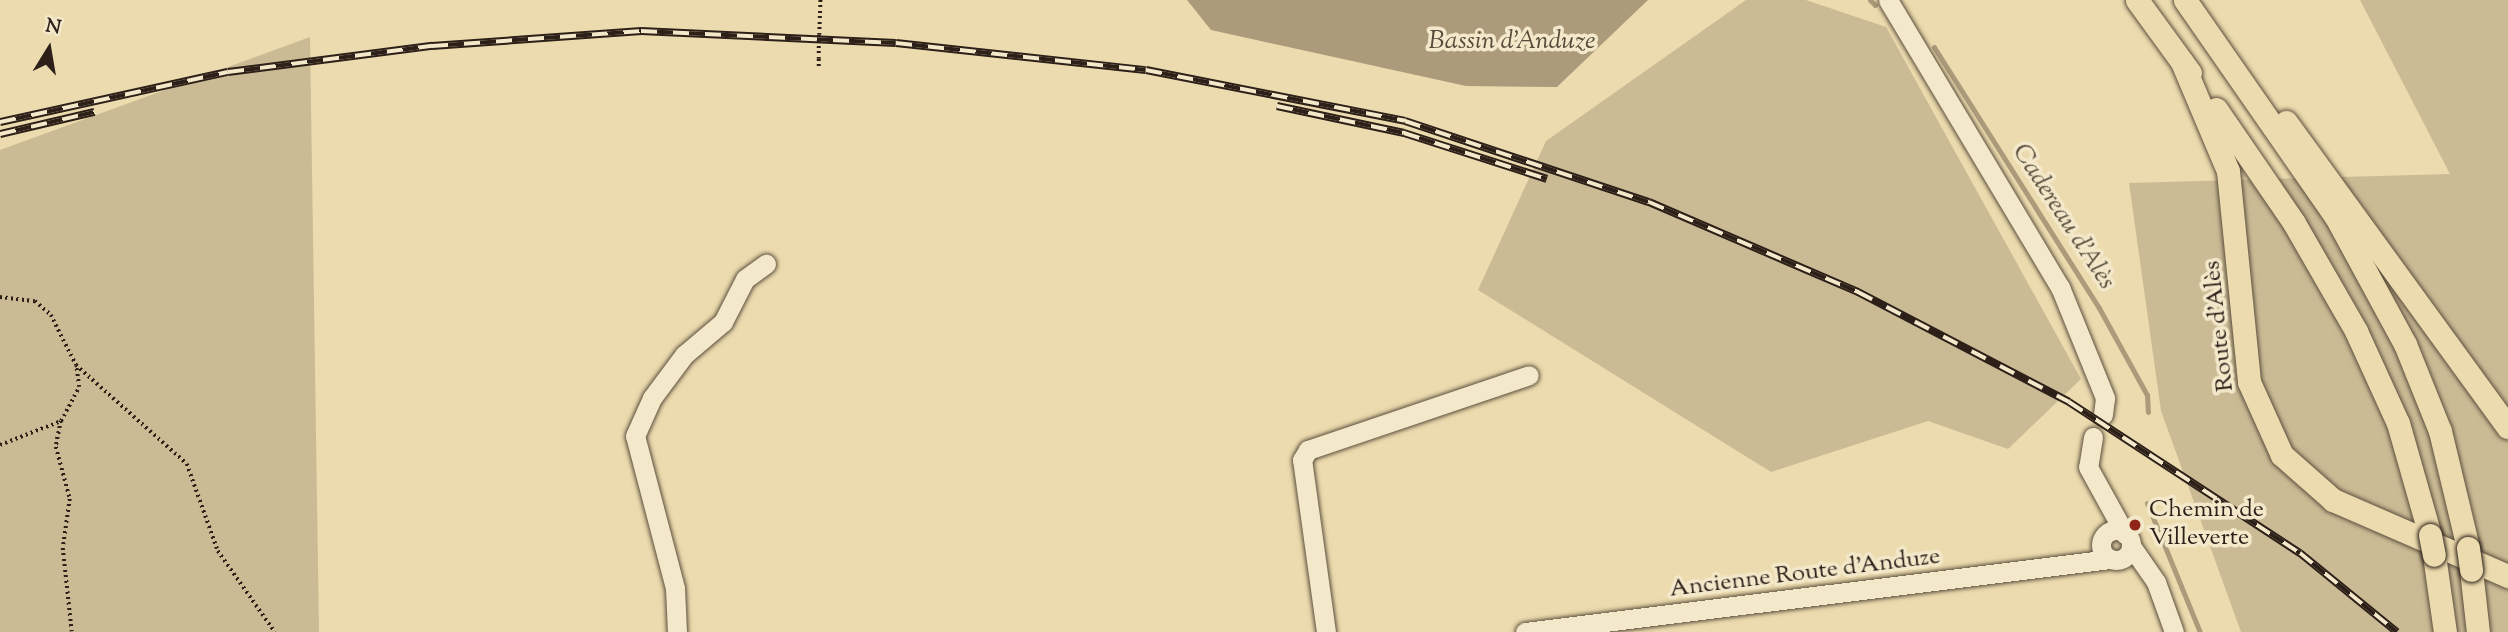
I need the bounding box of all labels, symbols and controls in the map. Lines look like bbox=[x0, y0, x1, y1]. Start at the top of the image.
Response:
text: N bbox=[43, 13, 63, 43]
north arrow bbox=[14, 14, 84, 84]
water label: Bassin d'Anduze bbox=[1429, 26, 1595, 58]
water label: Cadereau d'Alès bbox=[2004, 138, 2122, 296]
street label: Route d'Alès bbox=[2199, 259, 2241, 393]
place label: Chemin de Villeverte bbox=[2149, 497, 2264, 553]
marker: Chemin de Villeverte bbox=[2127, 517, 2143, 533]
street label: Ancienne Route d'Anduze bbox=[1668, 543, 1942, 605]

